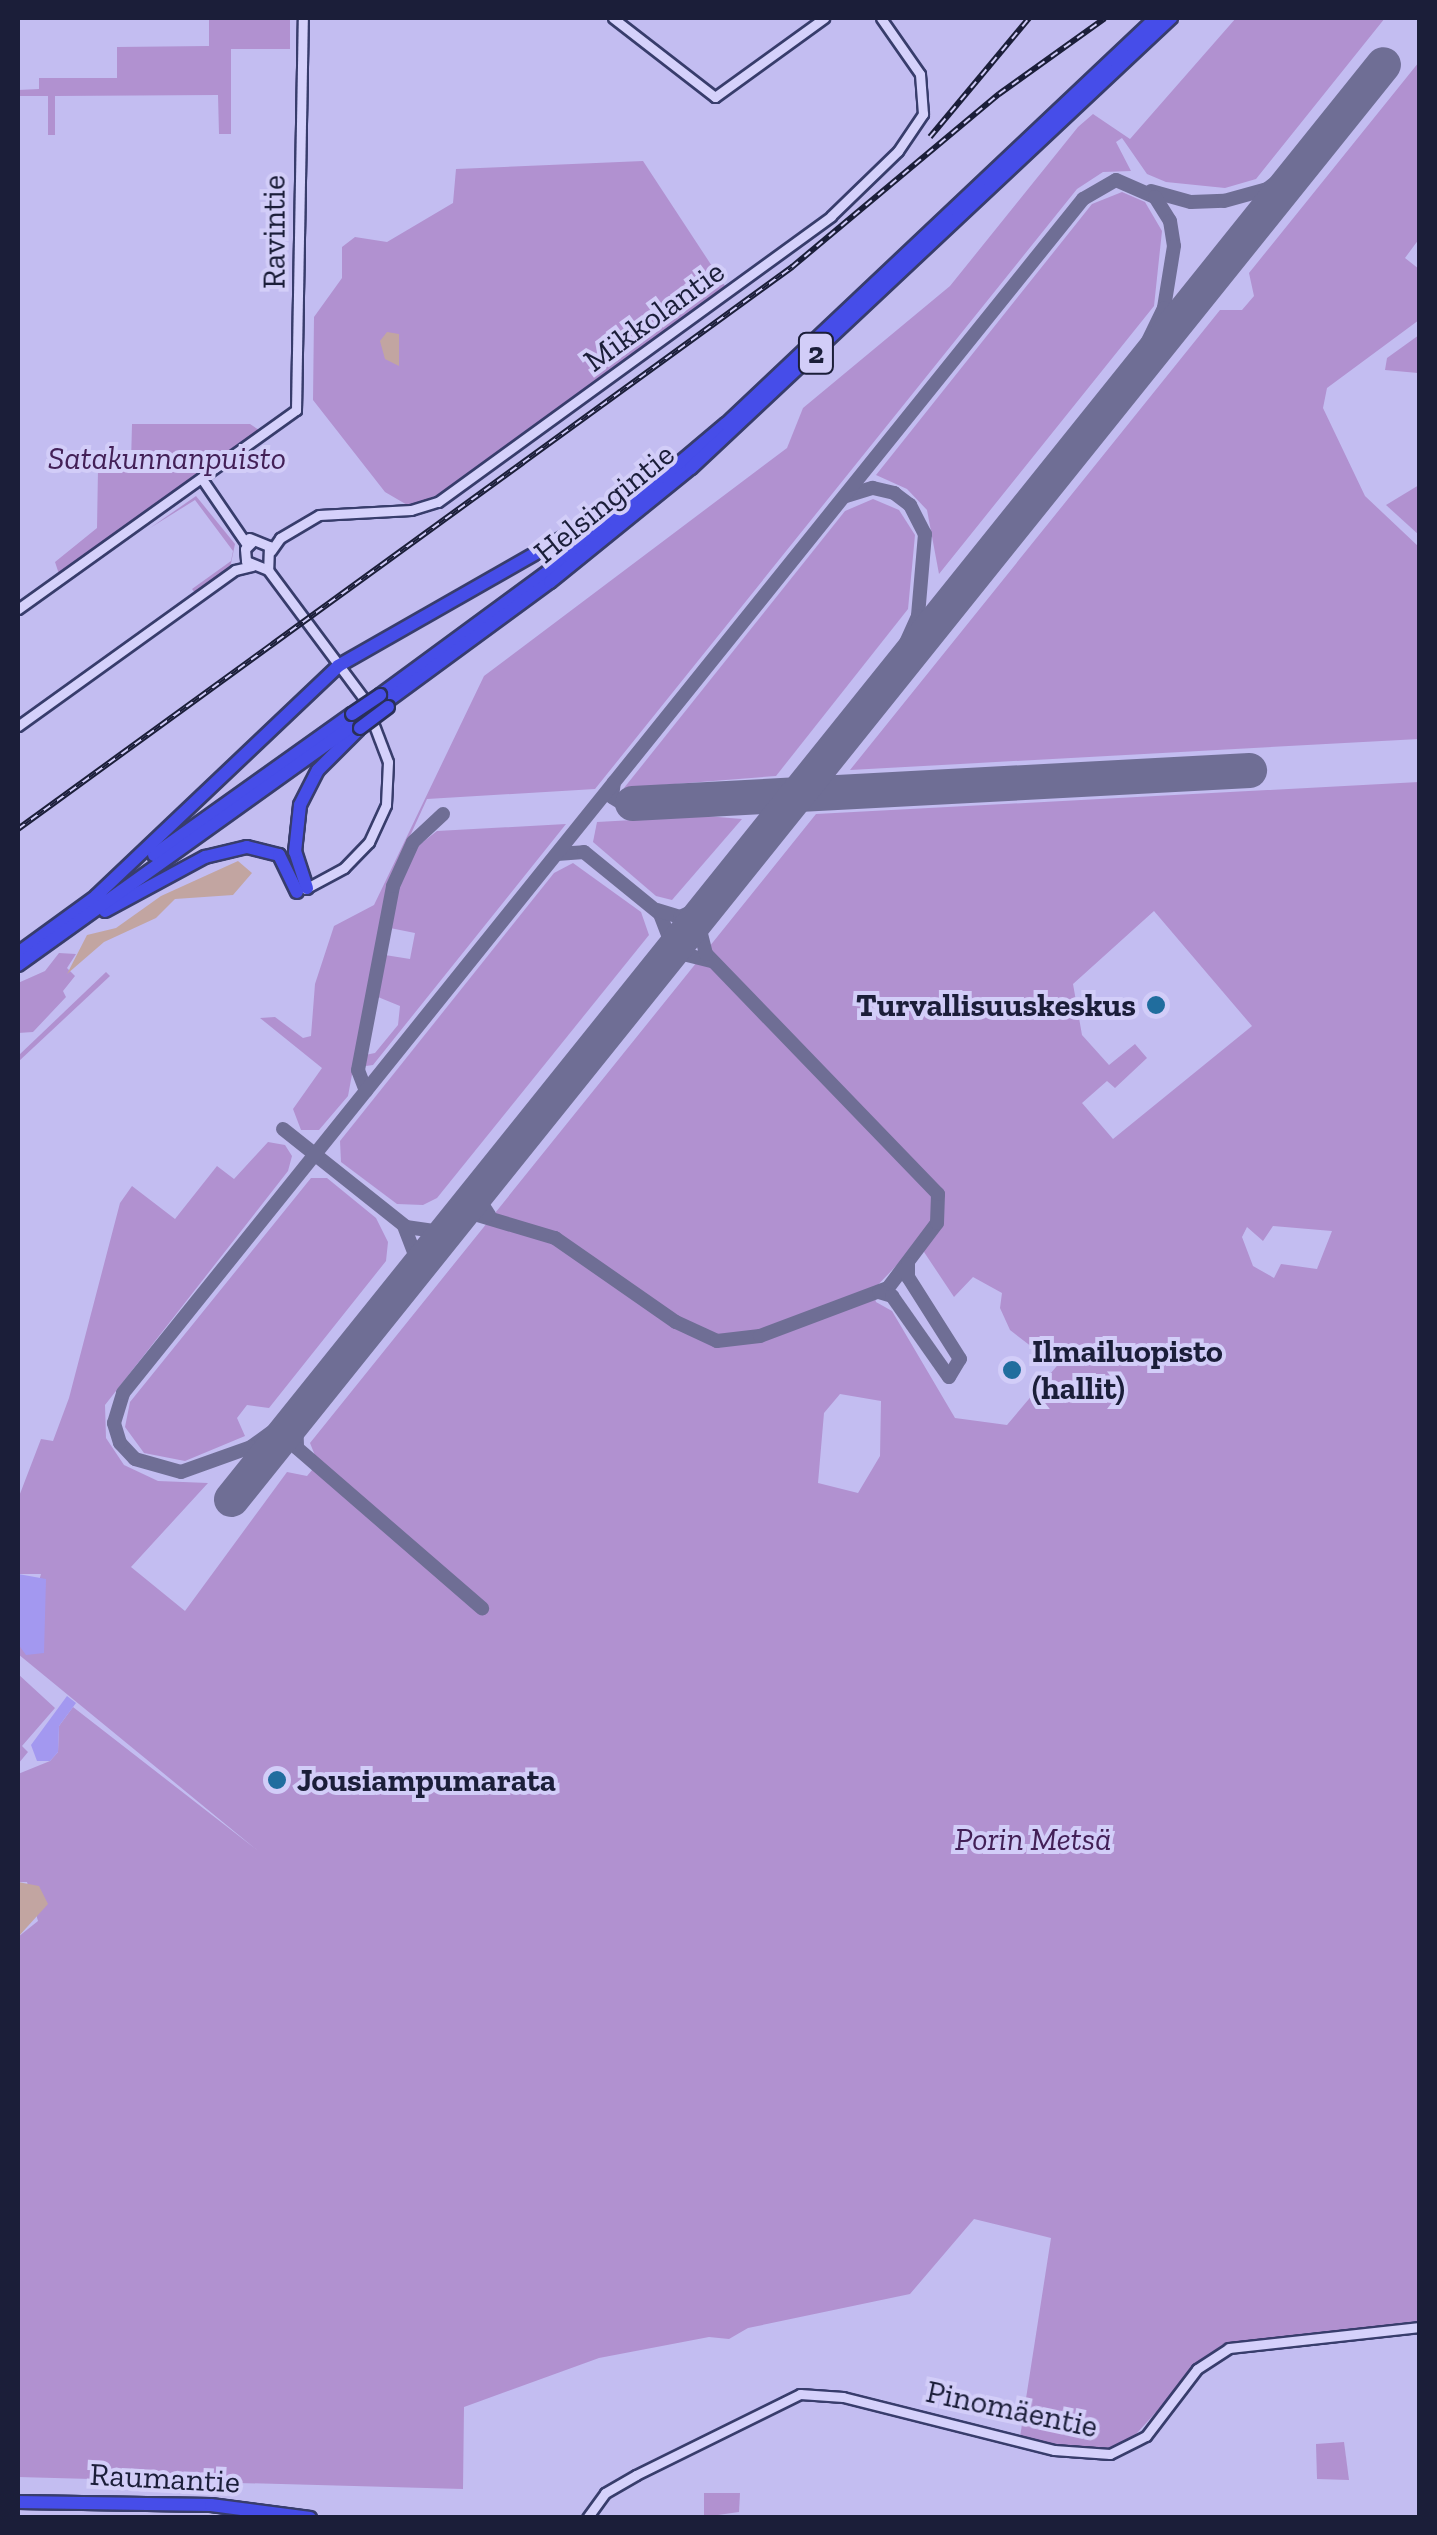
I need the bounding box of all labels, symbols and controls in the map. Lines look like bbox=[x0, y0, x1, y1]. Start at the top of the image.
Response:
street label: Ravintie bbox=[255, 175, 293, 289]
street label: Mikkolantie bbox=[576, 252, 732, 380]
road number: 2 bbox=[796, 328, 836, 378]
street label: Helsingintie bbox=[526, 435, 682, 571]
park label: Satakunnanpuisto bbox=[48, 439, 286, 477]
place label: Turvallisuuskeskus bbox=[856, 986, 1136, 1024]
marker: Turvallisuuskeskus bbox=[1145, 994, 1167, 1016]
place label: Ilmailuopisto (hallit) bbox=[1032, 1333, 1223, 1408]
marker: Ilmailuopisto (hallit) bbox=[1001, 1359, 1023, 1381]
place label: Jousiampumarata bbox=[297, 1761, 556, 1799]
marker: Jousiampumarata bbox=[266, 1769, 288, 1791]
park label: Porin Metsä bbox=[955, 1820, 1111, 1858]
street label: Pinomäentie bbox=[923, 2372, 1101, 2446]
street label: Raumantie bbox=[89, 2455, 241, 2501]

